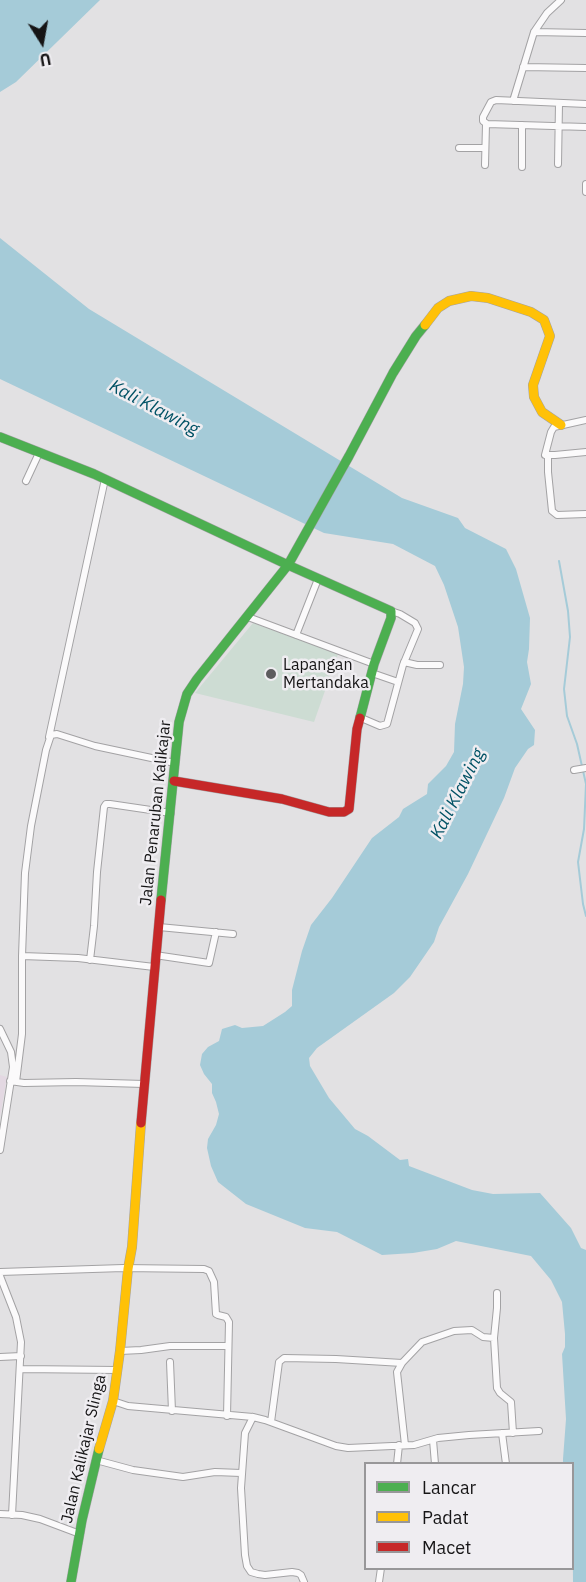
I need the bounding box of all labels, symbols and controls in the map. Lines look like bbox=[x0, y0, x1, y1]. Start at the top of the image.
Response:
north arrow bbox=[12, 12, 72, 72]
text: U bbox=[38, 49, 53, 71]
water label: Kali Klawing bbox=[106, 375, 202, 441]
place label: Lapangan Mertandaka bbox=[283, 655, 369, 693]
marker: Lapangan Mertandaka bbox=[264, 667, 278, 681]
street label: Jalan Penaruban Kalikajar bbox=[137, 719, 175, 907]
water label: Kali Klawing bbox=[426, 745, 490, 843]
street label: Jalan Kalikajar Slinga bbox=[58, 1373, 110, 1525]
legend bbox=[364, 1462, 574, 1570]
text: Lancar bbox=[422, 1476, 476, 1499]
text: Padat bbox=[422, 1506, 469, 1529]
text: Macet bbox=[422, 1536, 471, 1559]

